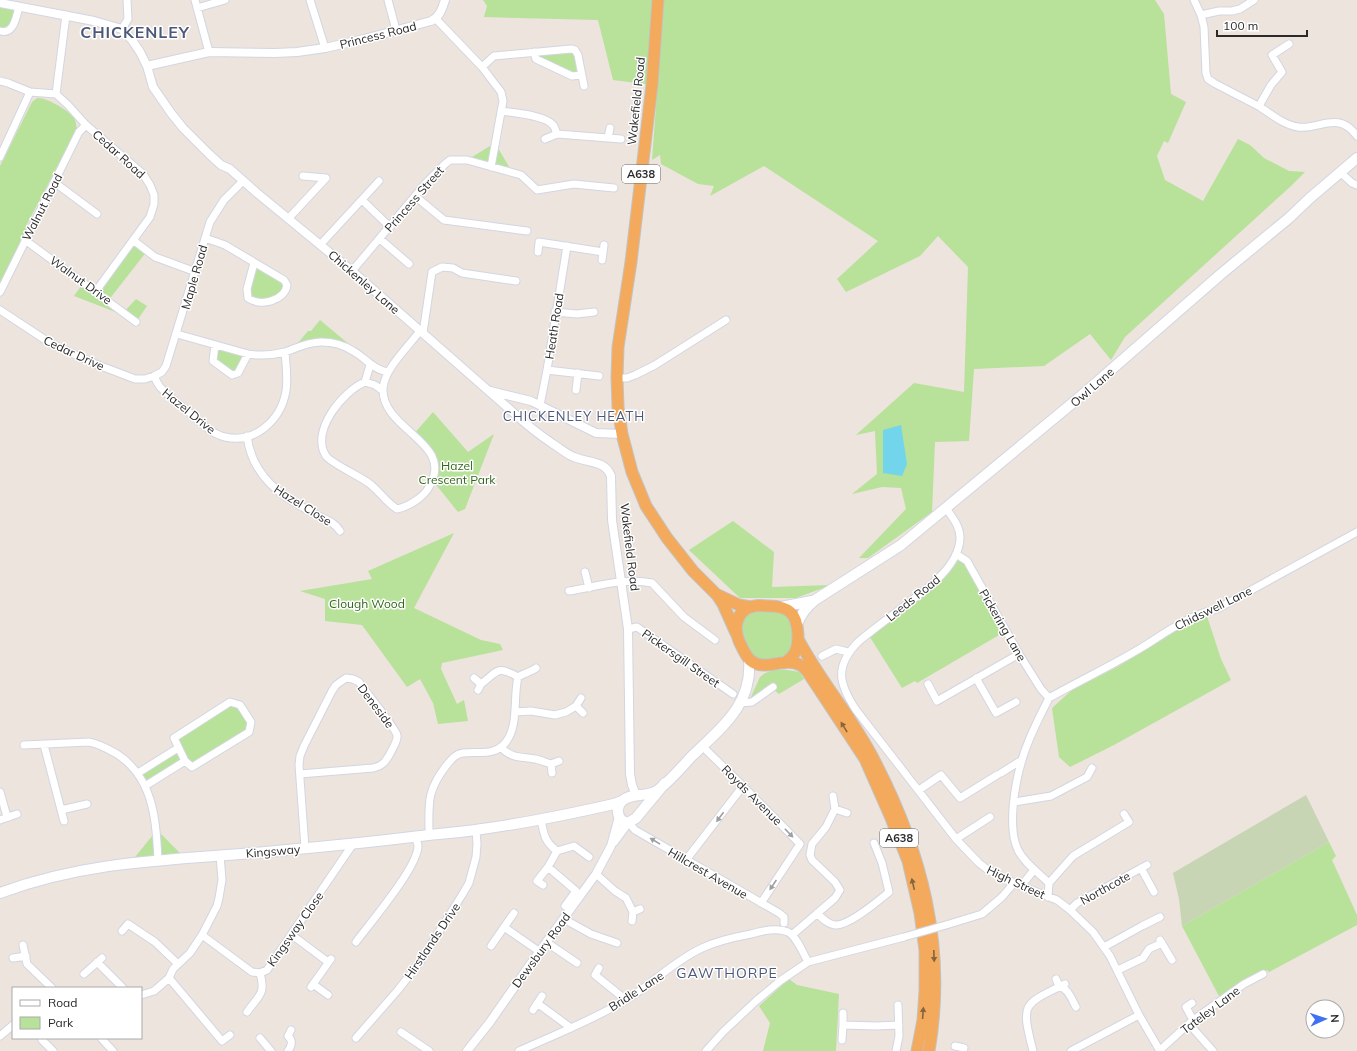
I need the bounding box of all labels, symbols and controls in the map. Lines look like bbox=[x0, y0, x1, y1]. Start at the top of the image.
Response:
scale bar bbox=[1217, 12, 1307, 38]
street label: Princess Road bbox=[338, 18, 418, 52]
text: 100 m bbox=[1223, 18, 1258, 33]
district label: CHICKENLEY bbox=[80, 22, 190, 42]
street label: Wakefield Road bbox=[624, 56, 648, 146]
street label: Cedar Road bbox=[90, 126, 148, 182]
street label: Princess Street bbox=[381, 163, 447, 235]
road number: A638 bbox=[622, 165, 660, 183]
street label: Walnut Road bbox=[19, 171, 65, 243]
street label: Maple Road bbox=[178, 243, 210, 311]
street label: Chickenley Lane bbox=[325, 247, 403, 317]
street label: Walnut Drive bbox=[47, 252, 115, 308]
street label: Heath Road bbox=[541, 292, 567, 360]
street label: Cedar Drive bbox=[41, 332, 107, 374]
street label: Owl Lane bbox=[1067, 364, 1117, 410]
street label: Hazel Drive bbox=[159, 385, 219, 437]
district label: CHICKENLEY HEATH bbox=[503, 408, 645, 424]
park label: Hazel Crescent Park bbox=[419, 458, 496, 487]
street label: Hazel Close bbox=[271, 481, 335, 529]
street label: Wakefield Road bbox=[617, 502, 643, 592]
street label: Leeds Road bbox=[883, 572, 943, 624]
street label: Chidswell Lane bbox=[1172, 583, 1254, 633]
street label: Pickering Lane bbox=[976, 586, 1030, 664]
park label: Clough Wood bbox=[329, 596, 405, 611]
street label: Pickersgill Street bbox=[639, 626, 723, 690]
street label: Deneside bbox=[354, 681, 398, 731]
one-way arrow bbox=[840, 722, 848, 732]
street label: Royds Avenue bbox=[719, 762, 785, 828]
one-way arrow bbox=[716, 811, 724, 822]
one-way arrow bbox=[785, 828, 794, 838]
road number: A638 bbox=[880, 829, 918, 847]
one-way arrow bbox=[649, 838, 661, 845]
street label: Kingsway bbox=[245, 841, 301, 861]
street label: Hillcrest Avenue bbox=[665, 844, 751, 902]
street label: High Street bbox=[984, 862, 1048, 902]
street label: Northcote bbox=[1077, 868, 1133, 908]
one-way arrow bbox=[909, 878, 915, 890]
one-way arrow bbox=[769, 880, 777, 891]
street label: Kingsway Close bbox=[264, 889, 326, 969]
street label: Hirstlands Drive bbox=[401, 900, 463, 982]
street label: Dewsbury Road bbox=[509, 909, 573, 991]
one-way arrow bbox=[931, 950, 938, 962]
district label: GAWTHORPE bbox=[676, 964, 778, 982]
street label: Bridle Lane bbox=[606, 968, 666, 1014]
street label: Tateley Lane bbox=[1177, 983, 1243, 1037]
legend bbox=[12, 987, 142, 1039]
text: Road bbox=[48, 995, 77, 1010]
north arrow bbox=[1305, 999, 1345, 1039]
one-way arrow bbox=[920, 1006, 927, 1019]
text: N bbox=[1328, 1014, 1342, 1023]
text: Park bbox=[48, 1015, 74, 1030]

